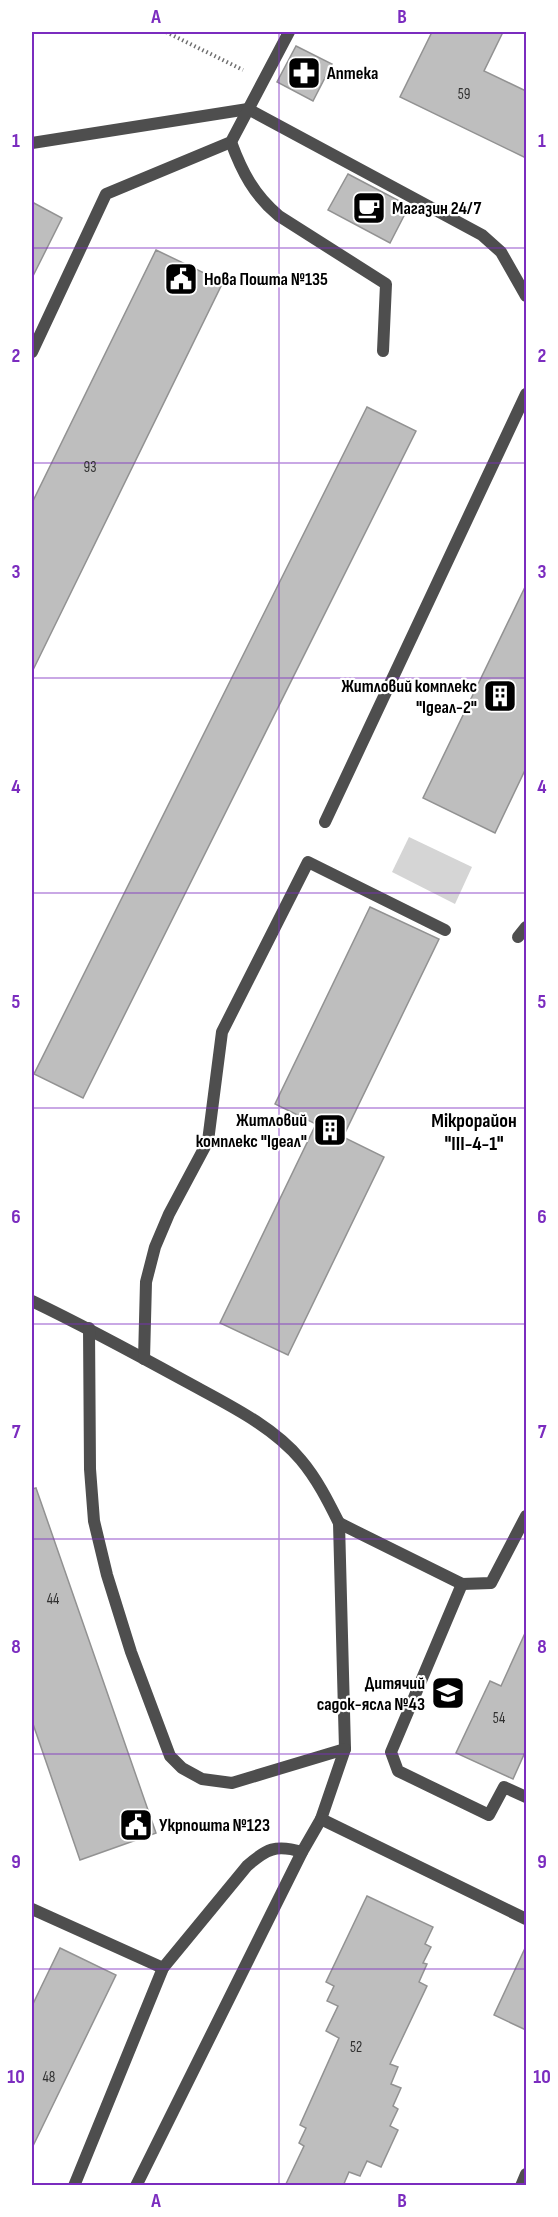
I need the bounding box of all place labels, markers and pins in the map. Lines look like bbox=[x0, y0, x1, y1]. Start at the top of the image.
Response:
pharmacy icon: Аптека bbox=[286, 55, 322, 91]
place label: Аптека bbox=[326, 63, 378, 84]
cafe icon: Магазин 24/7 bbox=[351, 190, 387, 226]
place label: Магазин 24/7 bbox=[392, 198, 482, 219]
public building icon: Нова Пошта №135 bbox=[163, 261, 199, 297]
place label: Нова Пошта №135 bbox=[204, 269, 328, 290]
place label: Житловий комплекс "Ідеал-2" bbox=[341, 676, 477, 718]
building icon: Житловий комплекс "Ідеал-2" bbox=[482, 678, 518, 714]
place label: Житловий комплекс "Ідеал" bbox=[196, 1110, 307, 1152]
building icon: Житловий комплекс "Ідеал" bbox=[312, 1112, 348, 1148]
place label: Дитячий садок-ясла №43 bbox=[317, 1673, 425, 1715]
school or university icon: Дитячий садок-ясла №43 bbox=[430, 1675, 466, 1711]
public building icon: Укрпошта №123 bbox=[118, 1807, 154, 1843]
place label: Укрпошта №123 bbox=[159, 1815, 270, 1836]

